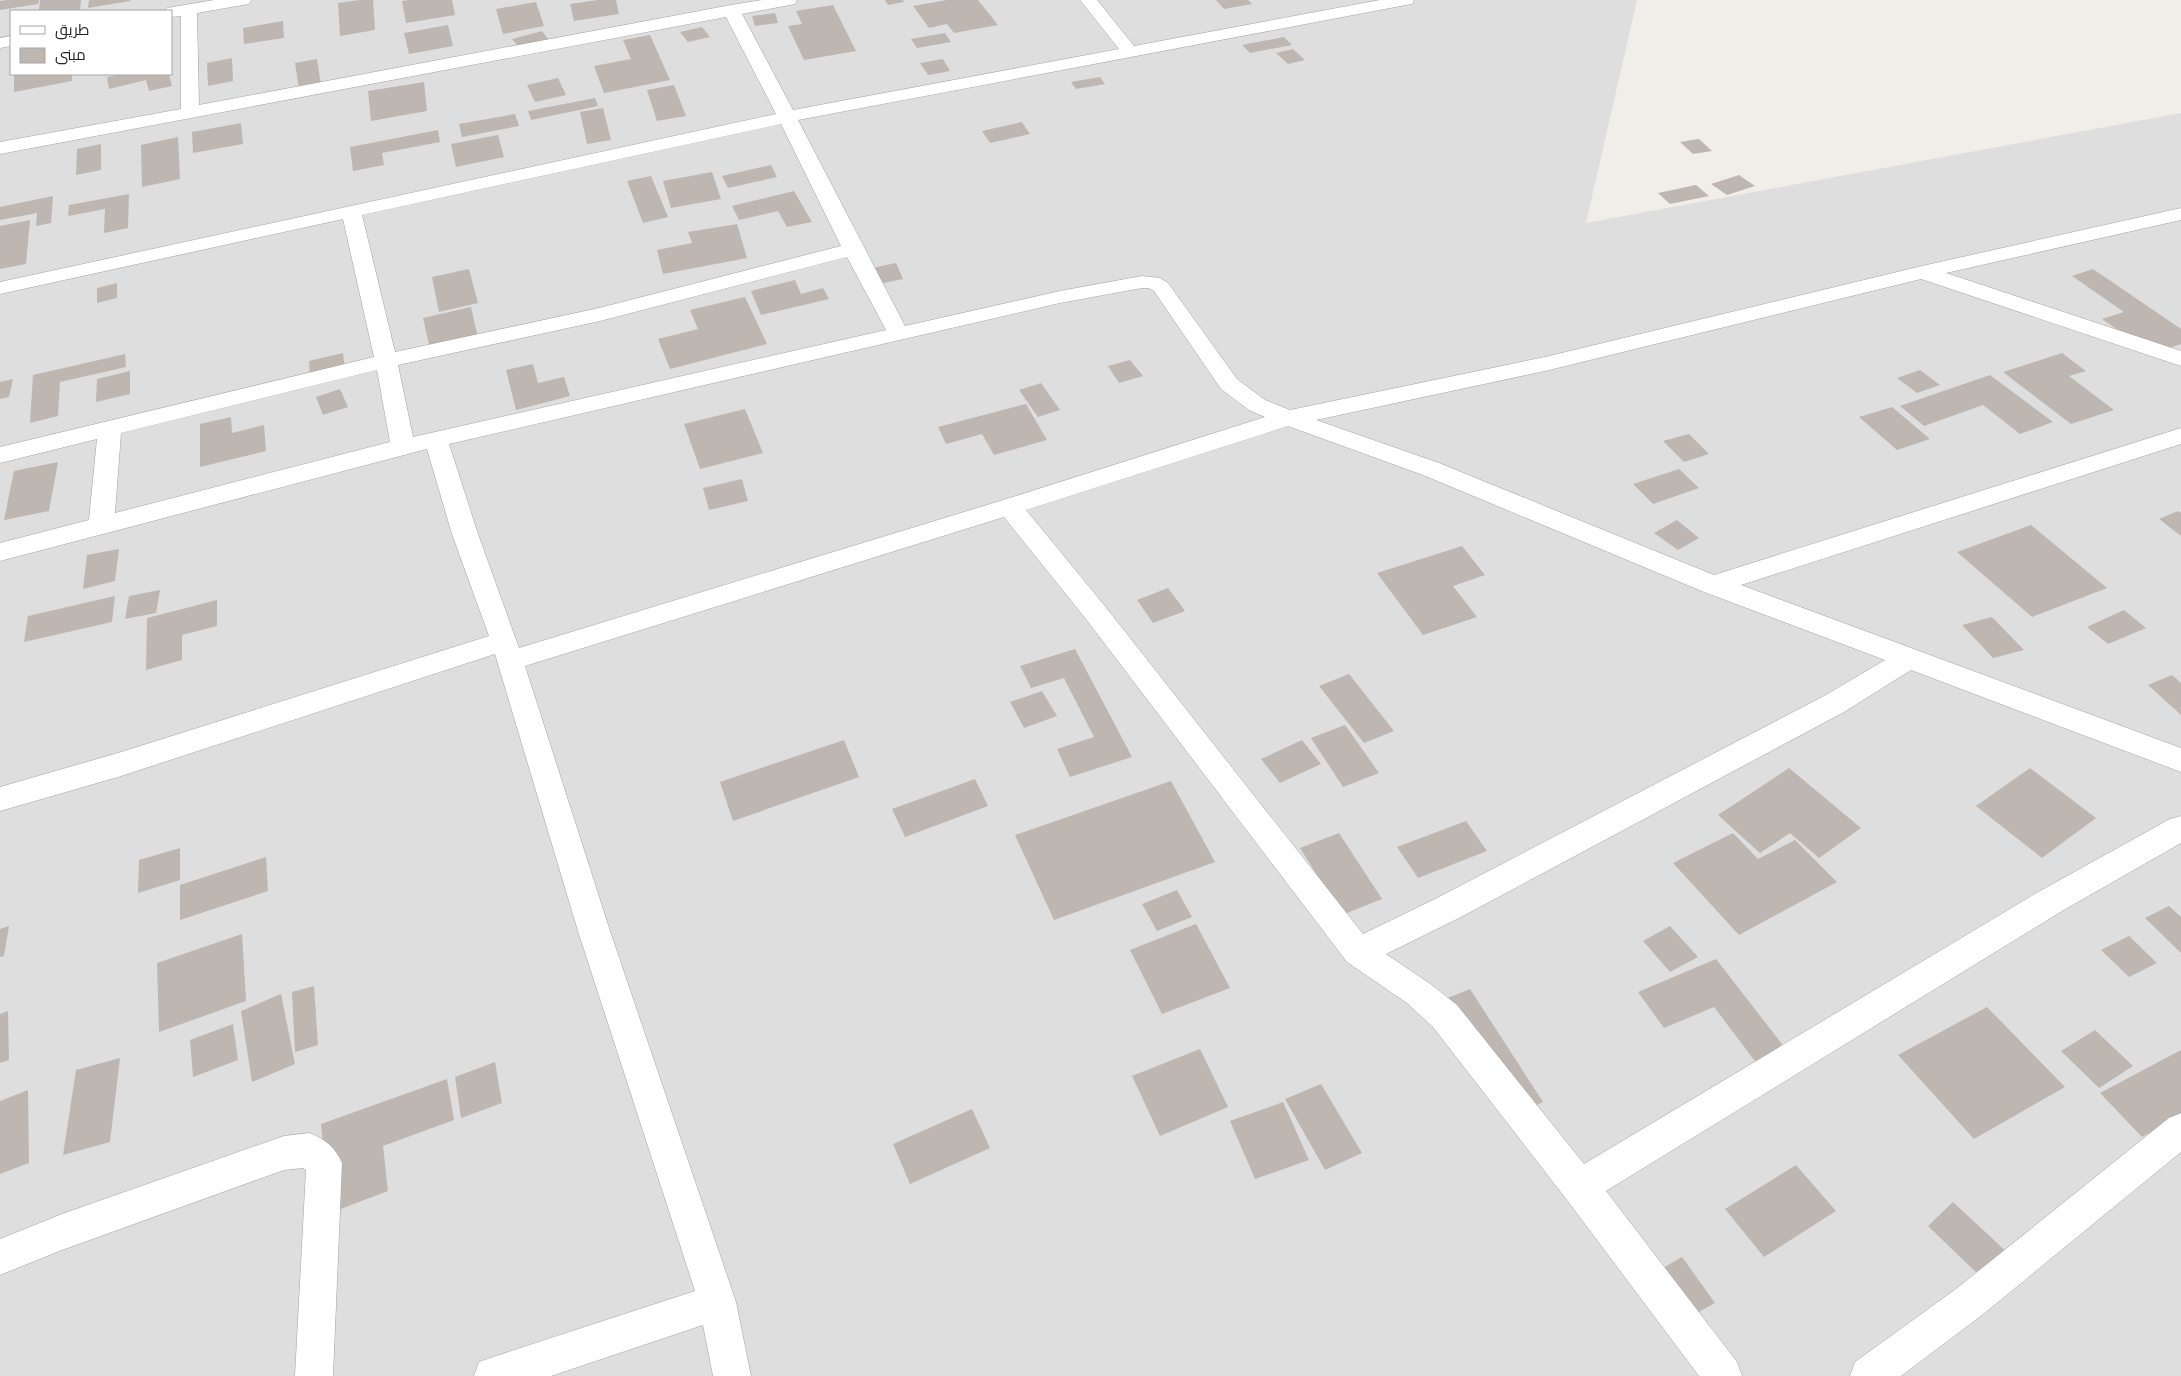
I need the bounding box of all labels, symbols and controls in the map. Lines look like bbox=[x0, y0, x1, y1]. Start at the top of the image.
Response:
legend bbox=[10, 10, 172, 75]
text: طريق bbox=[55, 21, 89, 40]
text: مبنى bbox=[55, 46, 86, 65]

